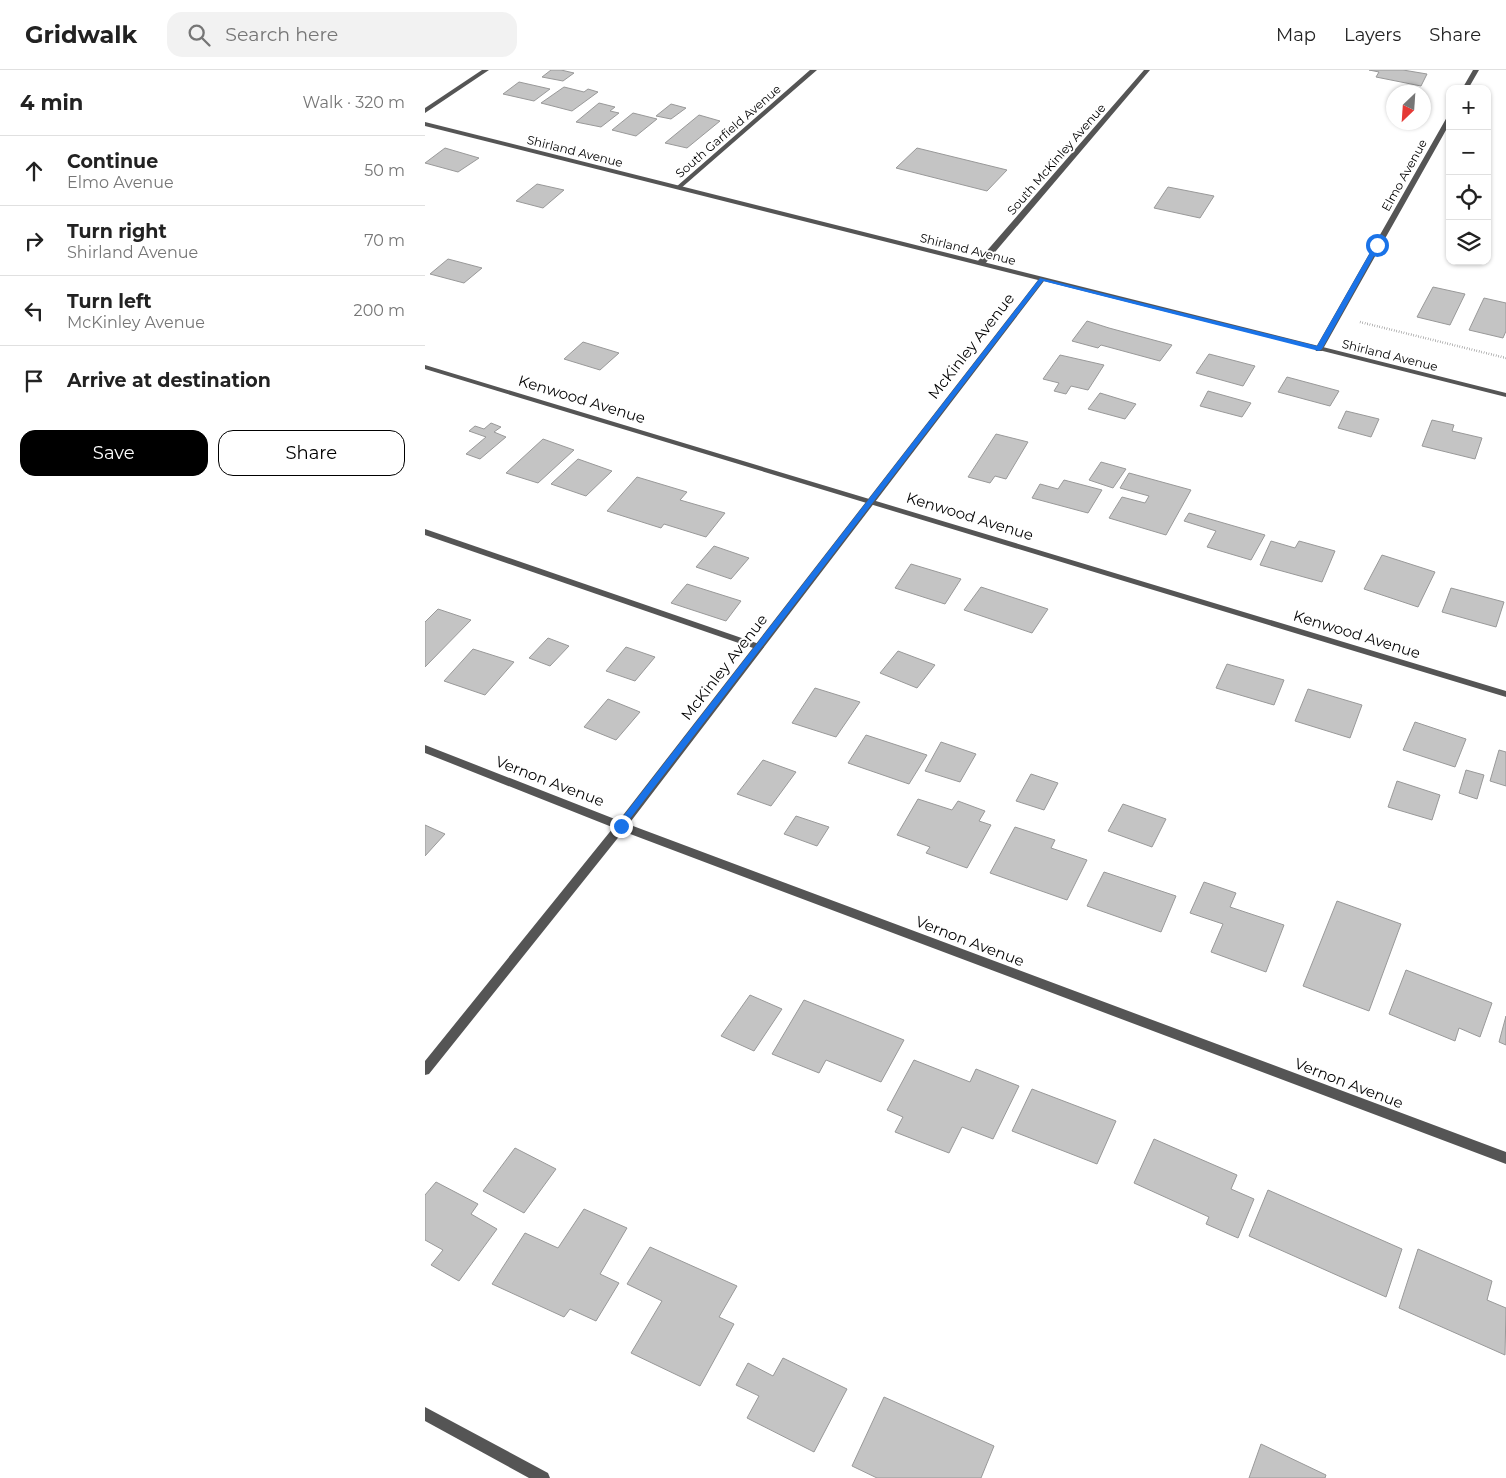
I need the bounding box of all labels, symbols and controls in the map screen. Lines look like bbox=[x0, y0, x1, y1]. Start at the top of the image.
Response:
search box bbox=[167, 12, 517, 57]
text: Gridwalk bbox=[25, 20, 137, 49]
icon: search bbox=[185, 21, 213, 49]
text: Search here bbox=[225, 23, 338, 46]
text: Map bbox=[1276, 24, 1316, 46]
text: Layers bbox=[1344, 24, 1401, 46]
text: Share bbox=[1429, 24, 1481, 46]
street label: South Garfield Avenue bbox=[672, 81, 784, 181]
north arrow bbox=[1386, 85, 1431, 130]
map controls bbox=[1446, 85, 1491, 265]
button: + bbox=[1446, 85, 1491, 130]
text: 4 min bbox=[20, 90, 83, 115]
text: Walk · 320 m bbox=[303, 93, 405, 112]
street label: South McKinley Avenue bbox=[1004, 100, 1108, 218]
button: − bbox=[1446, 130, 1491, 175]
street label: Shirland Avenue bbox=[525, 132, 625, 170]
street label: Elmo Avenue bbox=[1378, 136, 1430, 214]
text: Continue bbox=[67, 150, 158, 173]
icon: ahead bbox=[20, 157, 48, 185]
text: 50 m bbox=[364, 161, 405, 180]
text: Elmo Avenue bbox=[67, 173, 174, 192]
button: locate bbox=[1446, 175, 1491, 220]
text: Turn right bbox=[67, 220, 167, 243]
button: layers bbox=[1446, 220, 1491, 265]
icon: right bbox=[20, 227, 48, 255]
street label: Shirland Avenue bbox=[918, 230, 1018, 268]
text: 70 m bbox=[364, 231, 405, 250]
route start bbox=[1366, 234, 1389, 257]
text: Shirland Avenue bbox=[67, 243, 198, 262]
street label: McKinley Avenue bbox=[924, 289, 1018, 403]
text: Turn left bbox=[67, 290, 152, 313]
icon: left bbox=[20, 297, 48, 325]
text: 200 m bbox=[354, 301, 405, 320]
text: McKinley Avenue bbox=[67, 313, 205, 332]
street label: Shirland Avenue bbox=[1340, 336, 1440, 374]
icon: arrive bbox=[20, 367, 48, 395]
text: Arrive at destination bbox=[67, 369, 271, 392]
street label: Kenwood Avenue bbox=[516, 371, 648, 427]
button: Save bbox=[20, 430, 208, 476]
button: Share bbox=[218, 430, 405, 476]
street label: Kenwood Avenue bbox=[904, 488, 1036, 544]
street label: Kenwood Avenue bbox=[1291, 606, 1423, 662]
street label: McKinley Avenue bbox=[677, 610, 771, 724]
street label: Vernon Avenue bbox=[493, 752, 607, 810]
route end bbox=[610, 815, 633, 838]
street label: Vernon Avenue bbox=[913, 912, 1027, 970]
street label: Vernon Avenue bbox=[1292, 1054, 1406, 1112]

